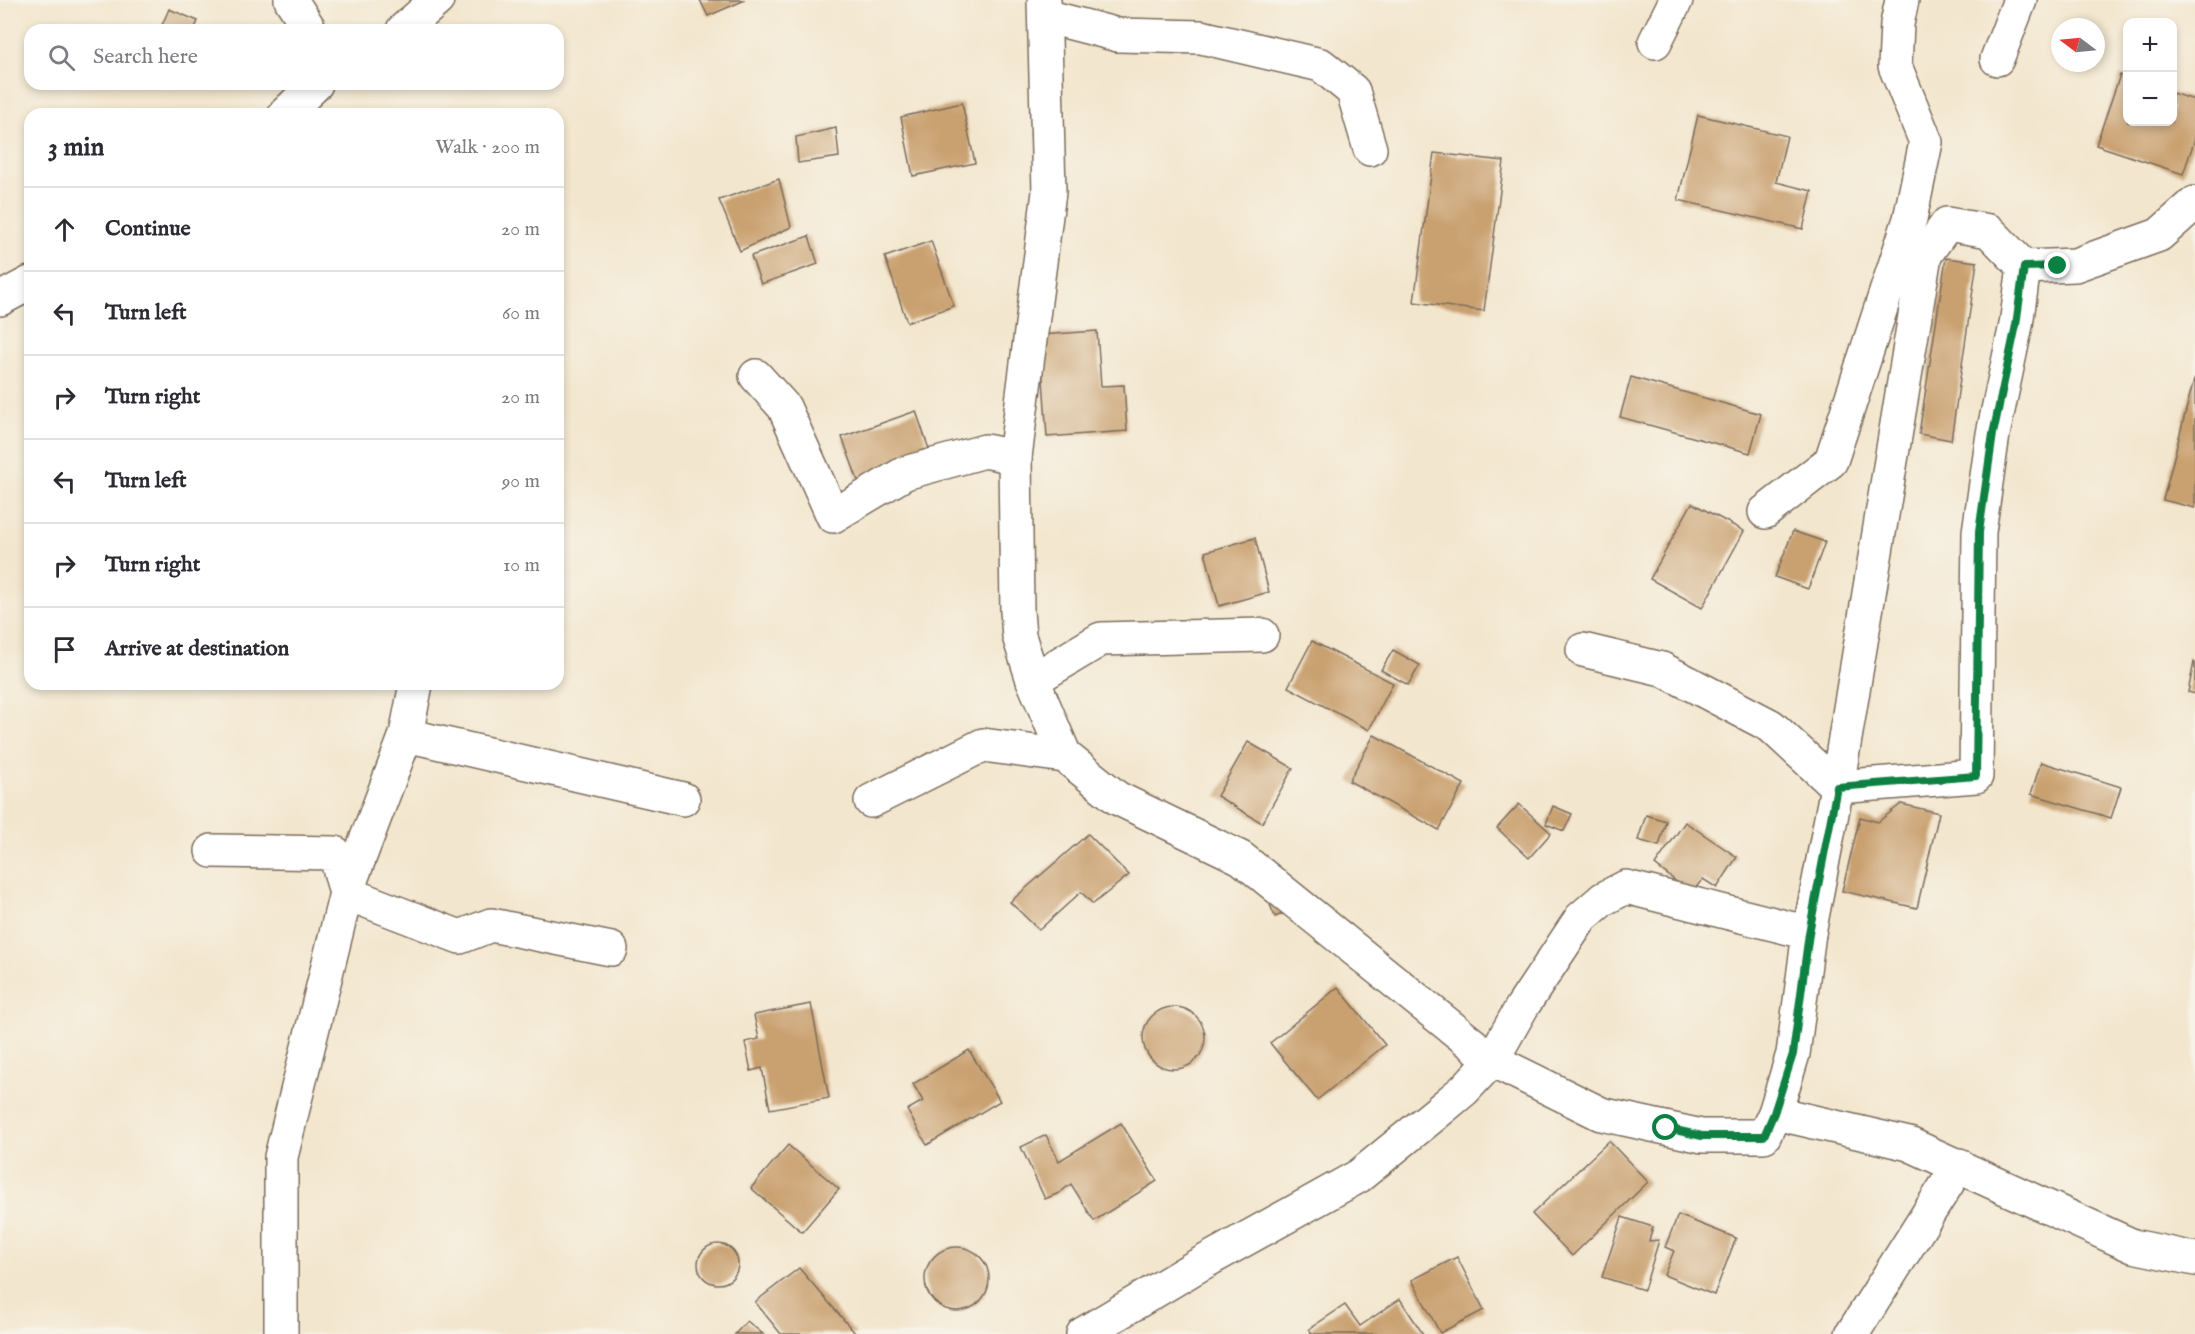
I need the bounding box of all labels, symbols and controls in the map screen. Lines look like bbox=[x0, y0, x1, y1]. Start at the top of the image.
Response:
north arrow bbox=[2051, 18, 2105, 72]
map controls bbox=[2123, 18, 2177, 126]
button: + bbox=[2123, 18, 2177, 72]
search box bbox=[24, 24, 564, 90]
icon: search bbox=[45, 41, 78, 74]
text: Search here bbox=[93, 43, 198, 71]
button: − bbox=[2123, 72, 2177, 126]
text: 3 min bbox=[48, 131, 104, 164]
text: Walk · 200 m bbox=[435, 135, 540, 160]
icon: ahead bbox=[48, 213, 81, 246]
text: Continue bbox=[105, 215, 191, 243]
text: 20 m bbox=[501, 217, 540, 242]
route end bbox=[2044, 252, 2070, 278]
icon: left bbox=[48, 297, 81, 330]
text: Turn left bbox=[105, 299, 187, 327]
text: 60 m bbox=[502, 301, 540, 326]
icon: right bbox=[48, 381, 81, 414]
text: Turn right bbox=[105, 383, 200, 411]
text: 20 m bbox=[501, 385, 540, 410]
icon: left bbox=[48, 465, 81, 498]
text: Turn left bbox=[105, 467, 187, 495]
text: 90 m bbox=[502, 469, 540, 494]
icon: right bbox=[48, 549, 81, 582]
text: Turn right bbox=[105, 551, 200, 579]
text: 10 m bbox=[503, 553, 540, 578]
icon: arrive bbox=[48, 633, 81, 666]
text: Arrive at destination bbox=[105, 635, 289, 663]
route start bbox=[1652, 1114, 1678, 1140]

